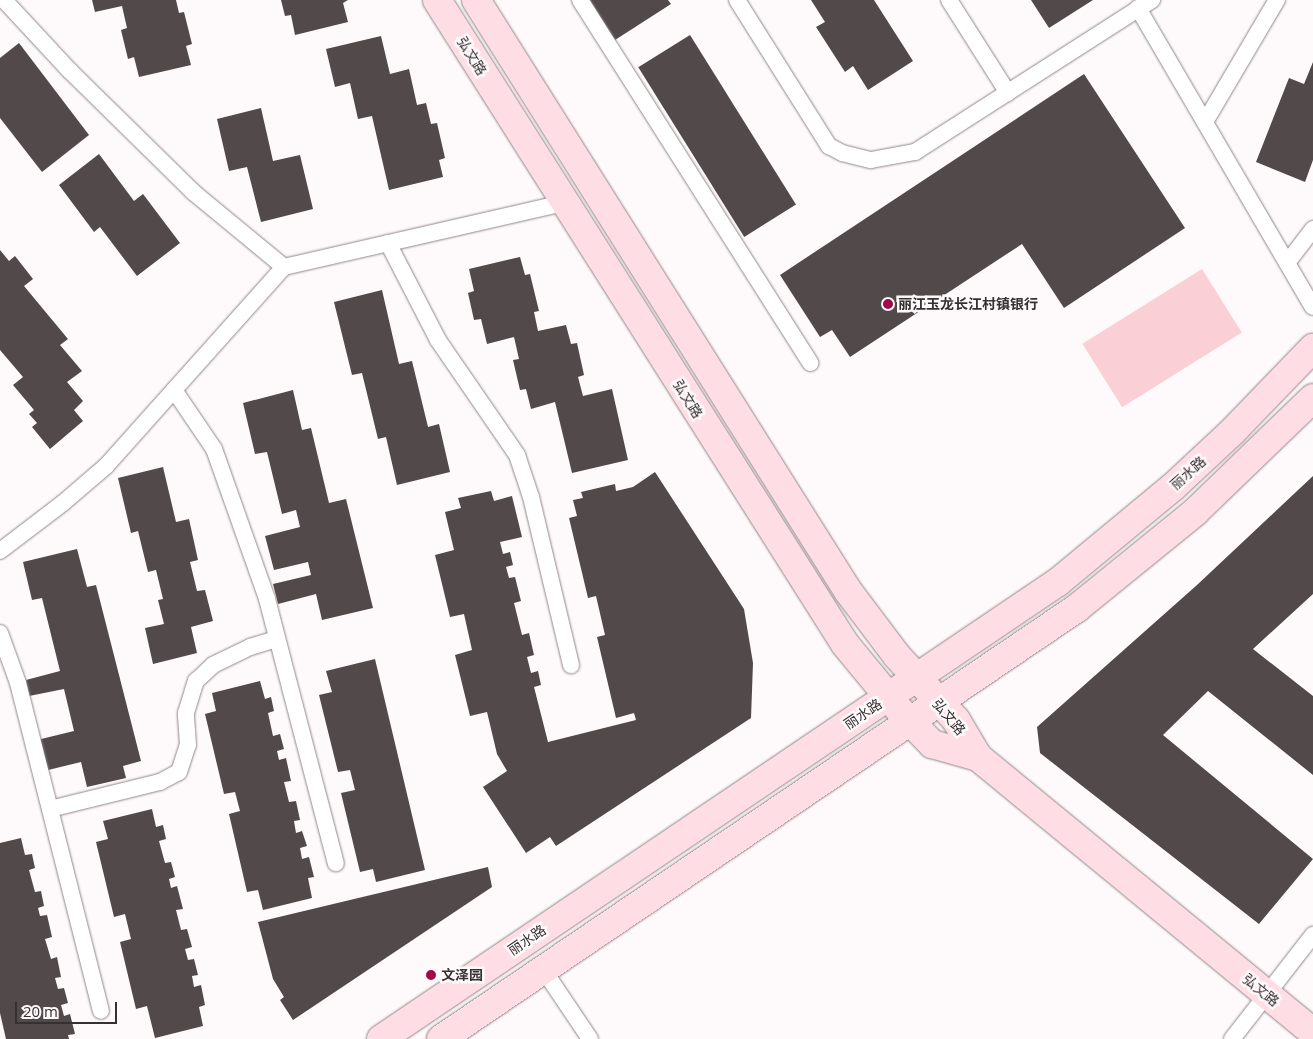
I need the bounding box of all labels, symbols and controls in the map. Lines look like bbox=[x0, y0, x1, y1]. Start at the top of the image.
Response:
street label: 弘文路 bbox=[454, 34, 490, 78]
place label: 丽江玉龙长江村镇银行 bbox=[898, 296, 1038, 312]
marker: 丽江玉龙长江村镇银行 bbox=[882, 298, 894, 310]
street label: 弘文路 bbox=[670, 377, 706, 421]
street label: 丽水路 bbox=[1167, 453, 1209, 493]
street label: 丽水路 bbox=[841, 695, 885, 733]
street label: 弘文路 bbox=[929, 696, 969, 738]
street label: 丽水路 bbox=[505, 921, 549, 959]
place label: 文泽园 bbox=[441, 967, 483, 983]
marker: 文泽园 bbox=[425, 969, 437, 981]
street label: 弘文路 bbox=[1239, 970, 1283, 1010]
scale bar bbox=[18, 992, 120, 1024]
text: 20 m bbox=[23, 1001, 58, 1021]

